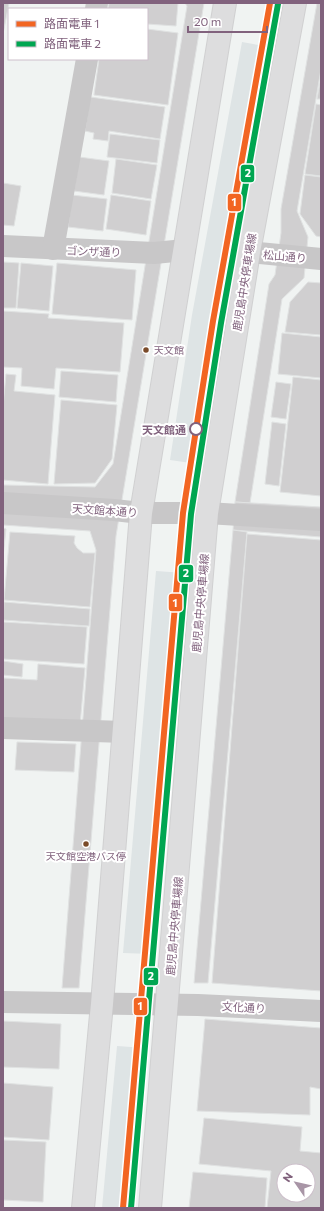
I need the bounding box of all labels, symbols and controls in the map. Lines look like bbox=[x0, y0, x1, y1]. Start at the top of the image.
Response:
legend bbox=[8, 8, 148, 60]
scale bar bbox=[188, 8, 267, 34]
text: 20 m bbox=[194, 14, 221, 28]
text: 路面電車 1 bbox=[44, 16, 99, 30]
text: 路面電車 2 bbox=[44, 36, 101, 50]
line badge: 2 bbox=[240, 164, 255, 183]
text: 2 bbox=[245, 166, 251, 179]
line badge: 1 bbox=[227, 193, 242, 212]
text: 1 bbox=[232, 195, 237, 208]
street label: 鹿児島中央停車場線 bbox=[230, 232, 258, 332]
street label: ゴンザ通り bbox=[66, 244, 122, 258]
street label: 松山通り bbox=[263, 248, 307, 264]
place label: 天文館 bbox=[154, 344, 184, 356]
marker: 天文館 bbox=[141, 345, 151, 355]
marker: 天文館通 bbox=[189, 422, 203, 436]
place label: 天文館通 bbox=[142, 423, 186, 436]
street label: 天文館本通り bbox=[72, 501, 138, 519]
street label: 鹿児島中央停車場線 bbox=[189, 553, 211, 653]
line badge: 2 bbox=[178, 564, 194, 583]
text: 2 bbox=[183, 566, 189, 579]
line badge: 1 bbox=[168, 593, 183, 612]
text: 1 bbox=[173, 596, 178, 609]
marker: 天文館空港バス停 bbox=[81, 839, 91, 849]
place label: 天文館空港バス停 bbox=[46, 850, 126, 862]
street label: 鹿児島中央停車場線 bbox=[163, 876, 185, 976]
line badge: 2 bbox=[143, 967, 159, 986]
text: 2 bbox=[148, 969, 154, 982]
line badge: 1 bbox=[133, 997, 148, 1016]
text: 1 bbox=[138, 999, 143, 1012]
street label: 文化通り bbox=[222, 999, 266, 1015]
north arrow bbox=[276, 1163, 316, 1203]
text: N bbox=[280, 1170, 295, 1184]

